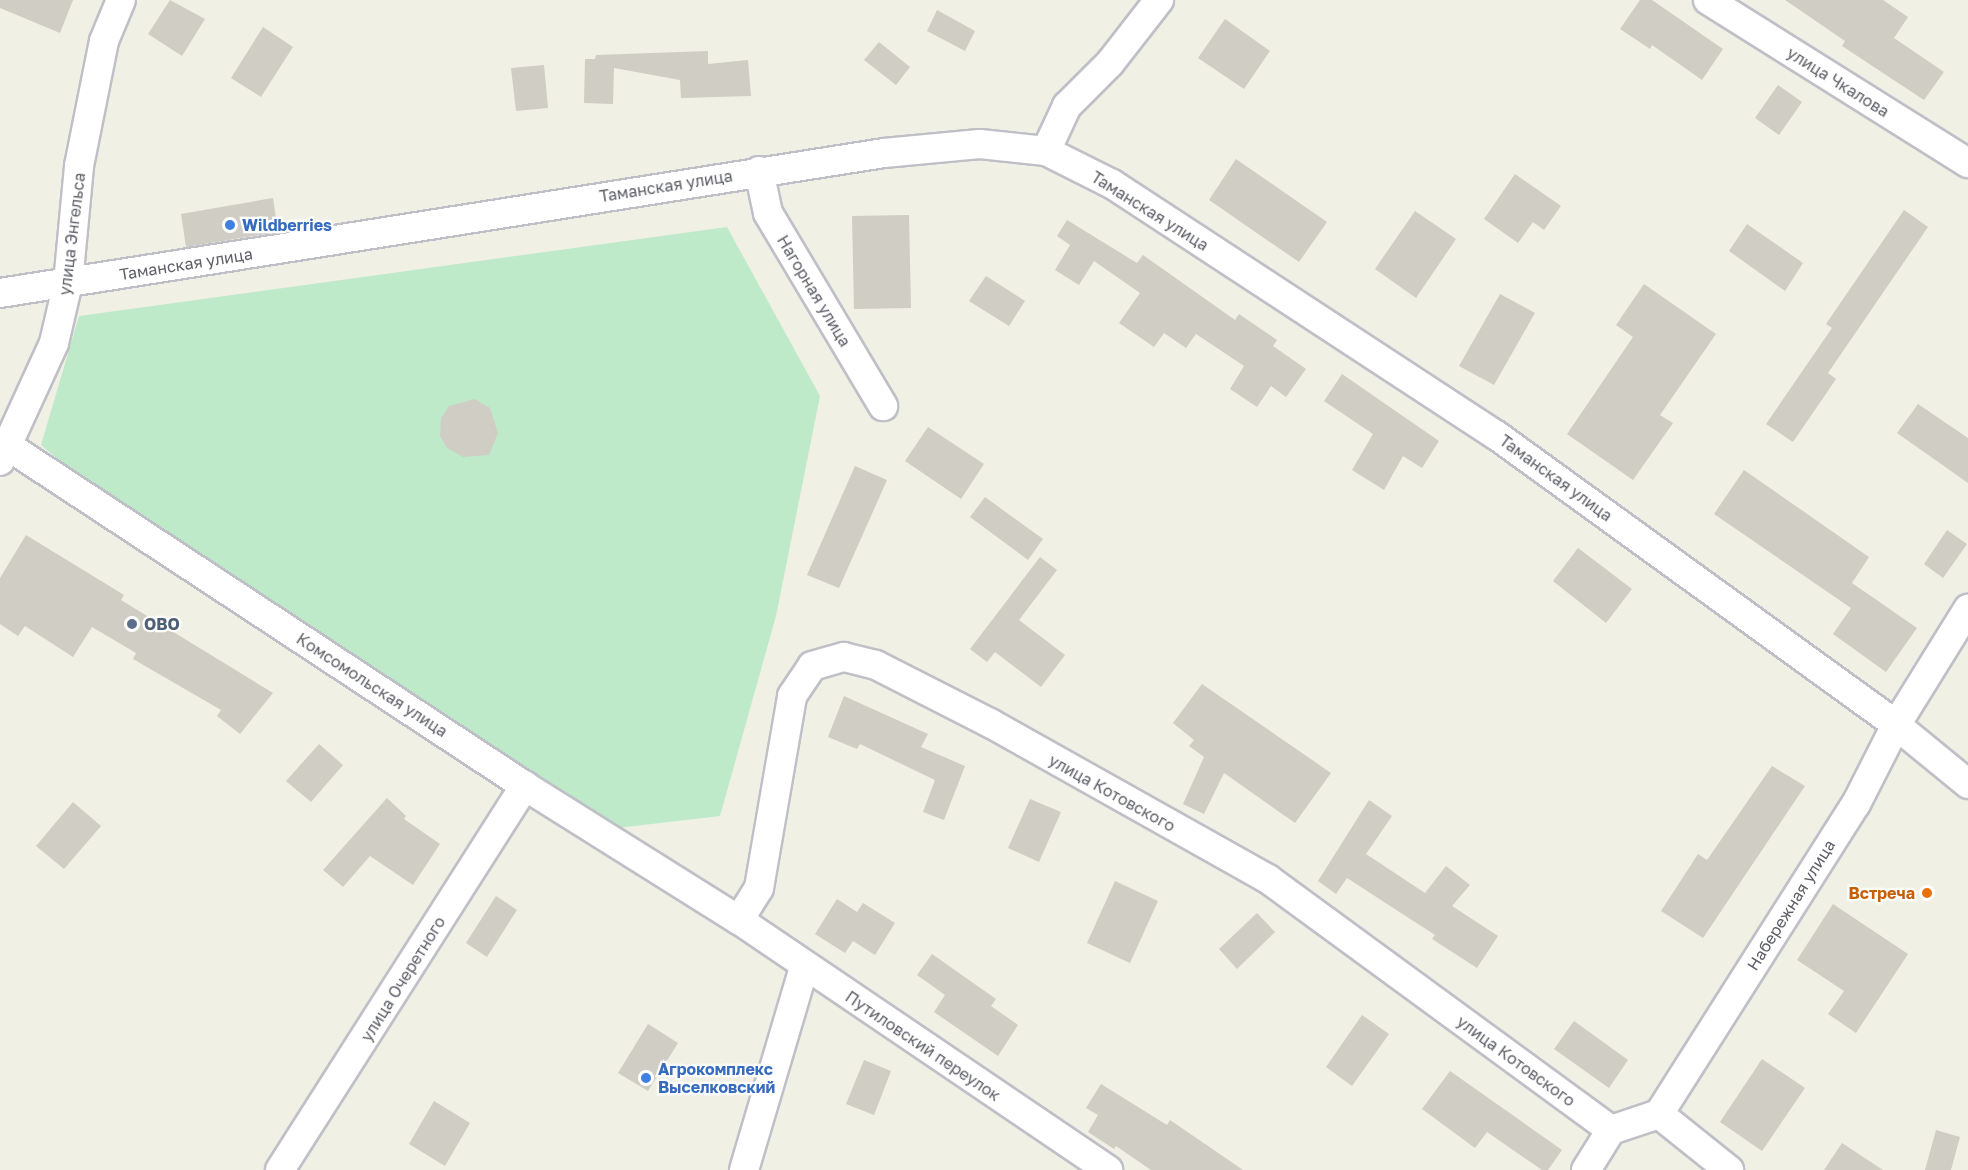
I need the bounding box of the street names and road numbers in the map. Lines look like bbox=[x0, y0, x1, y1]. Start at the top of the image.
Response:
street label: улица Чкалова bbox=[1783, 43, 1893, 121]
street label: Таманская улица bbox=[598, 166, 734, 206]
street label: Таманская улица bbox=[1088, 167, 1212, 255]
street label: улица Энгельса bbox=[55, 172, 89, 296]
street label: Нагорная улица bbox=[773, 232, 855, 350]
street label: Таманская улица bbox=[118, 244, 254, 284]
street label: Таманская улица bbox=[1496, 431, 1616, 525]
street label: Комсомольская улица bbox=[293, 629, 451, 741]
street label: улица Котовского bbox=[1045, 750, 1179, 836]
street label: Набережная улица bbox=[1743, 836, 1839, 974]
street label: улица Очеретного bbox=[357, 913, 449, 1045]
street label: Путиловский переулок bbox=[842, 987, 1004, 1105]
street label: улица Котовского bbox=[1453, 1012, 1579, 1110]

